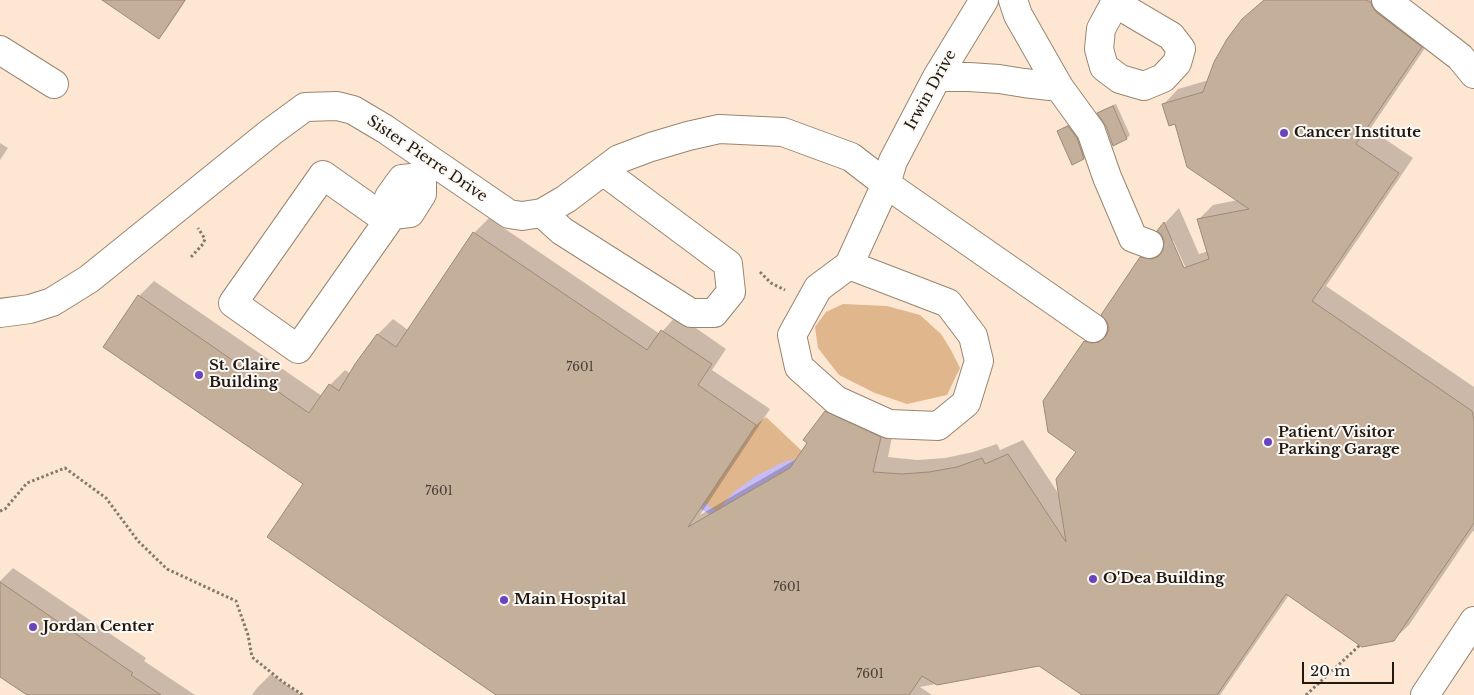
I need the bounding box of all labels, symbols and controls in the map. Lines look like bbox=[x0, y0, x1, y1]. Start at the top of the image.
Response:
street label: Irwin Drive bbox=[902, 47, 960, 133]
street label: Sister Pierre Drive bbox=[363, 112, 491, 206]
place label: Cancer Institute bbox=[1294, 124, 1421, 142]
marker: Cancer Institute bbox=[1278, 127, 1290, 139]
place label: St. Claire Building bbox=[209, 357, 280, 392]
house number: 7601 bbox=[566, 361, 594, 375]
marker: St. Claire Building bbox=[193, 369, 205, 381]
place label: Patient/Visitor Parking Garage bbox=[1278, 424, 1400, 459]
marker: Patient/Visitor Parking Garage bbox=[1262, 436, 1274, 448]
house number: 7601 bbox=[425, 485, 453, 499]
place label: O'Dea Building bbox=[1103, 570, 1224, 588]
marker: O'Dea Building bbox=[1087, 573, 1099, 585]
house number: 7601 bbox=[773, 581, 801, 595]
place label: Main Hospital bbox=[514, 591, 626, 609]
marker: Main Hospital bbox=[498, 594, 510, 606]
place label: Jordan Center bbox=[43, 618, 154, 636]
marker: Jordan Center bbox=[27, 621, 39, 633]
scale bar bbox=[1304, 652, 1396, 684]
text: 20 m bbox=[1310, 661, 1350, 680]
house number: 7601 bbox=[856, 668, 884, 682]

